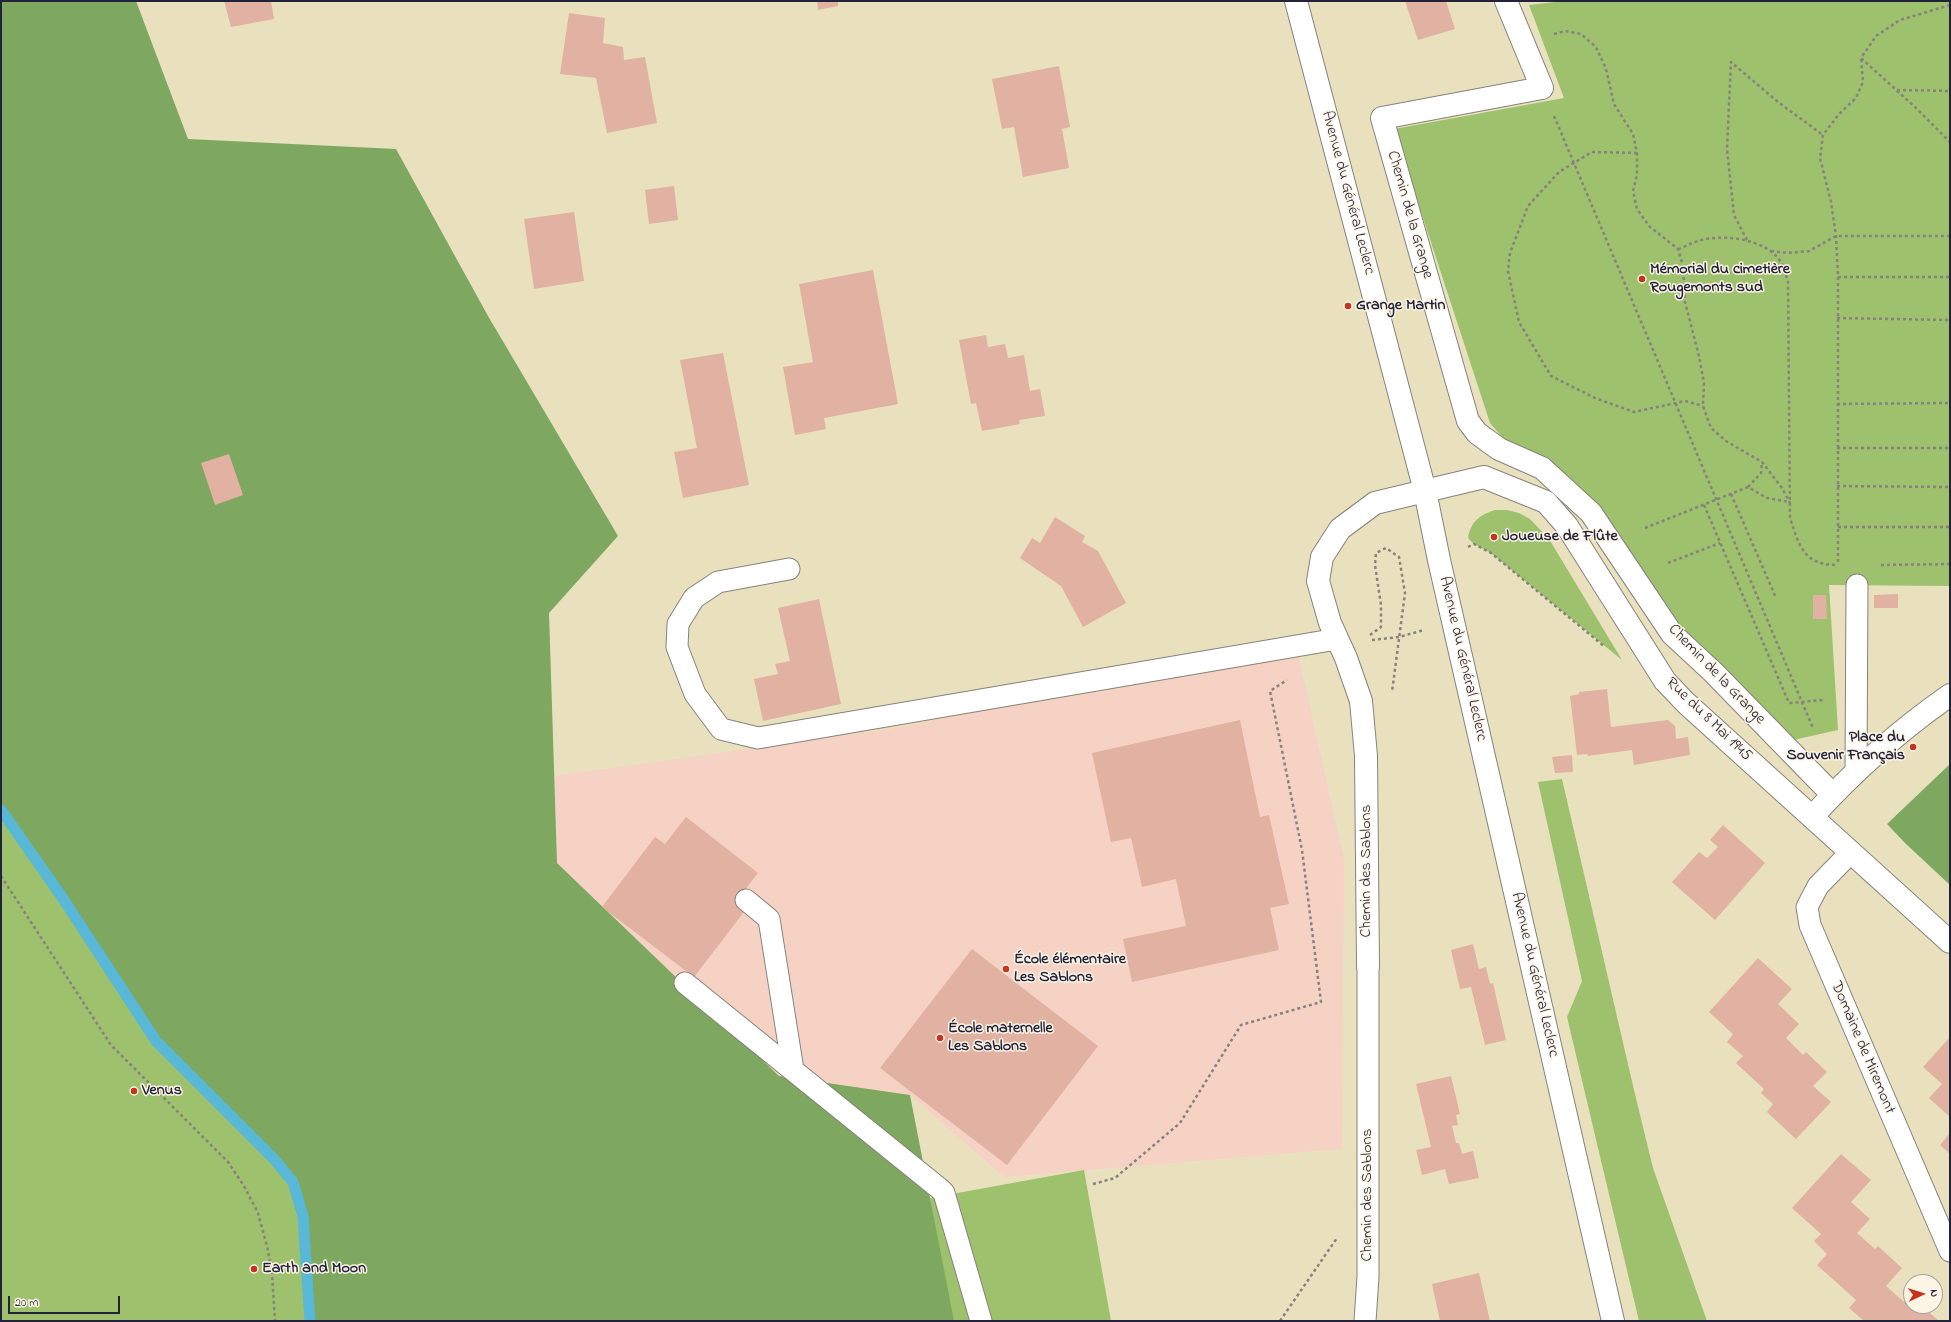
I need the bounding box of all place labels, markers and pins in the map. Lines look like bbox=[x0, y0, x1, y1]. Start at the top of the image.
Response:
place label: Mémorial du cimetière Rougemonts sud bbox=[1650, 260, 1790, 298]
marker: Mémorial du cimetière Rougemonts sud bbox=[1637, 274, 1647, 284]
place label: Grange Martin bbox=[1356, 296, 1445, 316]
marker: Grange Martin bbox=[1343, 301, 1353, 311]
place label: Joueuse de Flûte bbox=[1502, 527, 1618, 547]
marker: Joueuse de Flûte bbox=[1489, 532, 1499, 542]
place label: Place du Souvenir Français bbox=[1786, 728, 1905, 766]
marker: Place du Souvenir Français bbox=[1908, 742, 1918, 752]
place label: École élémentaire Les Sablons bbox=[1014, 950, 1126, 988]
marker: École élémentaire Les Sablons bbox=[1001, 964, 1011, 974]
place label: École maternelle Les Sablons bbox=[948, 1019, 1053, 1057]
marker: École maternelle Les Sablons bbox=[935, 1033, 945, 1043]
place label: Venus bbox=[142, 1081, 182, 1101]
marker: Venus bbox=[129, 1086, 139, 1096]
place label: Earth and Moon bbox=[262, 1259, 366, 1279]
marker: Earth and Moon bbox=[249, 1264, 259, 1274]

